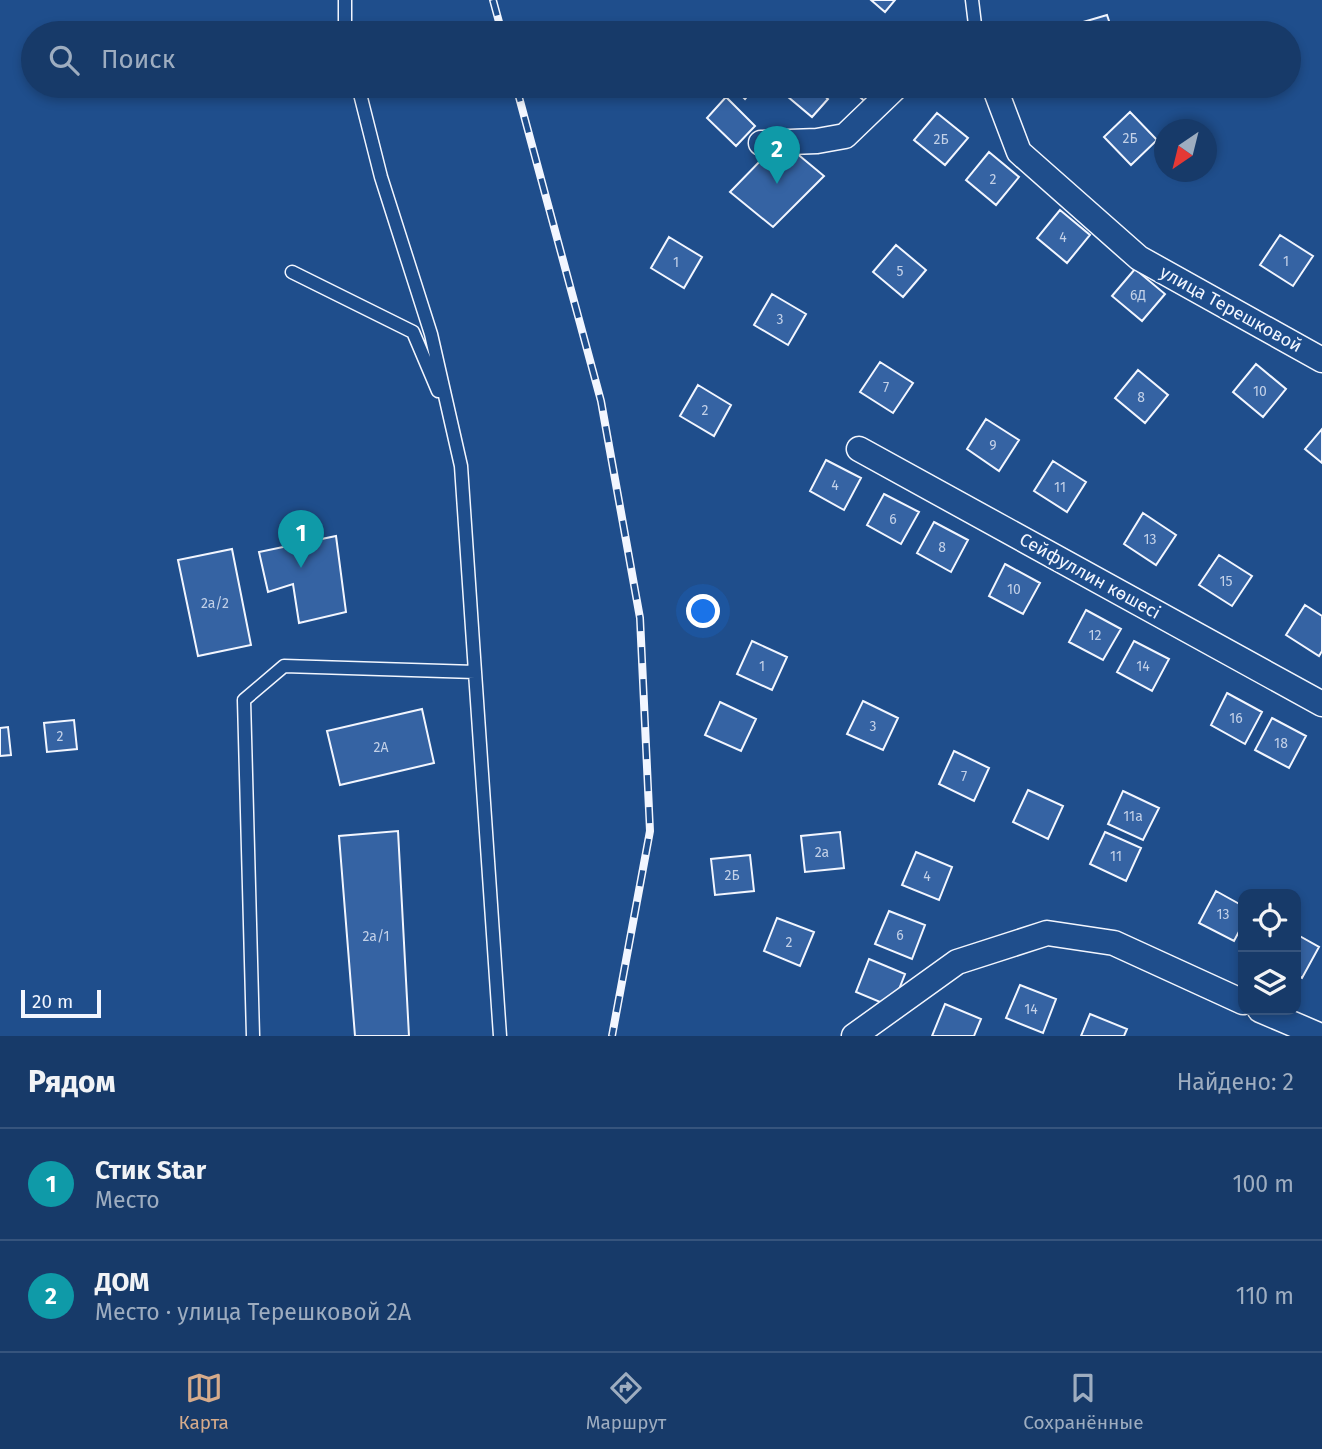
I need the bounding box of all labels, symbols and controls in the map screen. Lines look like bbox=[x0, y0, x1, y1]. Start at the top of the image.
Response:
search box bbox=[21, 21, 1301, 98]
icon: search bbox=[45, 41, 83, 79]
text: Поиск bbox=[101, 44, 175, 75]
north arrow bbox=[1154, 119, 1217, 182]
pin: 2 bbox=[754, 126, 800, 184]
house number: 2Б bbox=[1122, 130, 1138, 147]
house number: 2Б bbox=[933, 131, 949, 148]
house number: 2 bbox=[990, 171, 997, 188]
house number: 4 bbox=[1059, 229, 1067, 246]
house number: 1 bbox=[1283, 253, 1289, 270]
house number: 1 bbox=[673, 254, 679, 271]
street label: улица Терешковой bbox=[1156, 261, 1306, 357]
house number: 5 bbox=[896, 263, 904, 280]
house number: 6Д bbox=[1130, 287, 1146, 304]
house number: 3 bbox=[777, 311, 784, 328]
house number: 7 bbox=[883, 379, 889, 396]
house number: 10 bbox=[1253, 383, 1267, 400]
house number: 8 bbox=[1137, 389, 1145, 406]
house number: 2 bbox=[702, 402, 709, 419]
house number: 9 bbox=[989, 437, 997, 454]
house number: 4 bbox=[831, 477, 839, 494]
house number: 11 bbox=[1054, 479, 1066, 496]
pin: 1 bbox=[278, 510, 324, 568]
house number: 6 bbox=[889, 511, 897, 528]
street label: Сейфуллин көшесі bbox=[1016, 528, 1164, 624]
house number: 13 bbox=[1143, 531, 1157, 548]
house number: 8 bbox=[938, 539, 946, 556]
house number: 15 bbox=[1219, 573, 1233, 590]
house number: 10 bbox=[1007, 581, 1021, 598]
your location bbox=[686, 594, 720, 628]
house number: 2а/2 bbox=[201, 595, 229, 612]
house number: 12 bbox=[1089, 627, 1102, 644]
house number: 1 bbox=[759, 658, 765, 675]
house number: 14 bbox=[1136, 658, 1150, 675]
house number: 16 bbox=[1229, 710, 1243, 727]
house number: 3 bbox=[870, 718, 877, 735]
house number: 2 bbox=[57, 728, 64, 745]
house number: 18 bbox=[1274, 735, 1288, 752]
house number: 2А bbox=[374, 739, 388, 756]
house number: 7 bbox=[961, 768, 967, 785]
house number: 11а bbox=[1123, 808, 1143, 825]
house number: 2а bbox=[815, 844, 829, 861]
house number: 11 bbox=[1110, 848, 1122, 865]
house number: 2Б bbox=[724, 867, 740, 884]
house number: 4 bbox=[923, 868, 931, 885]
map controls bbox=[1238, 889, 1301, 1015]
button: locate bbox=[1238, 889, 1301, 952]
house number: 13 bbox=[1216, 906, 1230, 923]
house number: 6 bbox=[896, 927, 904, 944]
house number: 2а/1 bbox=[363, 928, 389, 945]
house number: 2 bbox=[786, 934, 793, 951]
button: layers bbox=[1238, 952, 1301, 1015]
scale bar bbox=[21, 987, 102, 1019]
text: 20 m bbox=[32, 990, 73, 1013]
house number: 14 bbox=[1024, 1001, 1038, 1018]
text: Рядом bbox=[28, 1064, 116, 1100]
text: Найдено: 2 bbox=[1177, 1068, 1294, 1096]
text: Стик Star bbox=[95, 1155, 206, 1186]
text: 1 bbox=[46, 1170, 56, 1198]
text: 100 m bbox=[1233, 1170, 1294, 1198]
text: Место bbox=[95, 1186, 160, 1214]
text: ДОМ bbox=[95, 1267, 150, 1298]
text: 2 bbox=[45, 1282, 57, 1310]
text: 110 m bbox=[1236, 1282, 1294, 1310]
text: Место · улица Терешковой 2А bbox=[95, 1298, 411, 1326]
tab: Карта bbox=[178, 1369, 229, 1434]
tab: Маршрут bbox=[586, 1369, 666, 1434]
tab: Сохранённые bbox=[1023, 1369, 1144, 1434]

